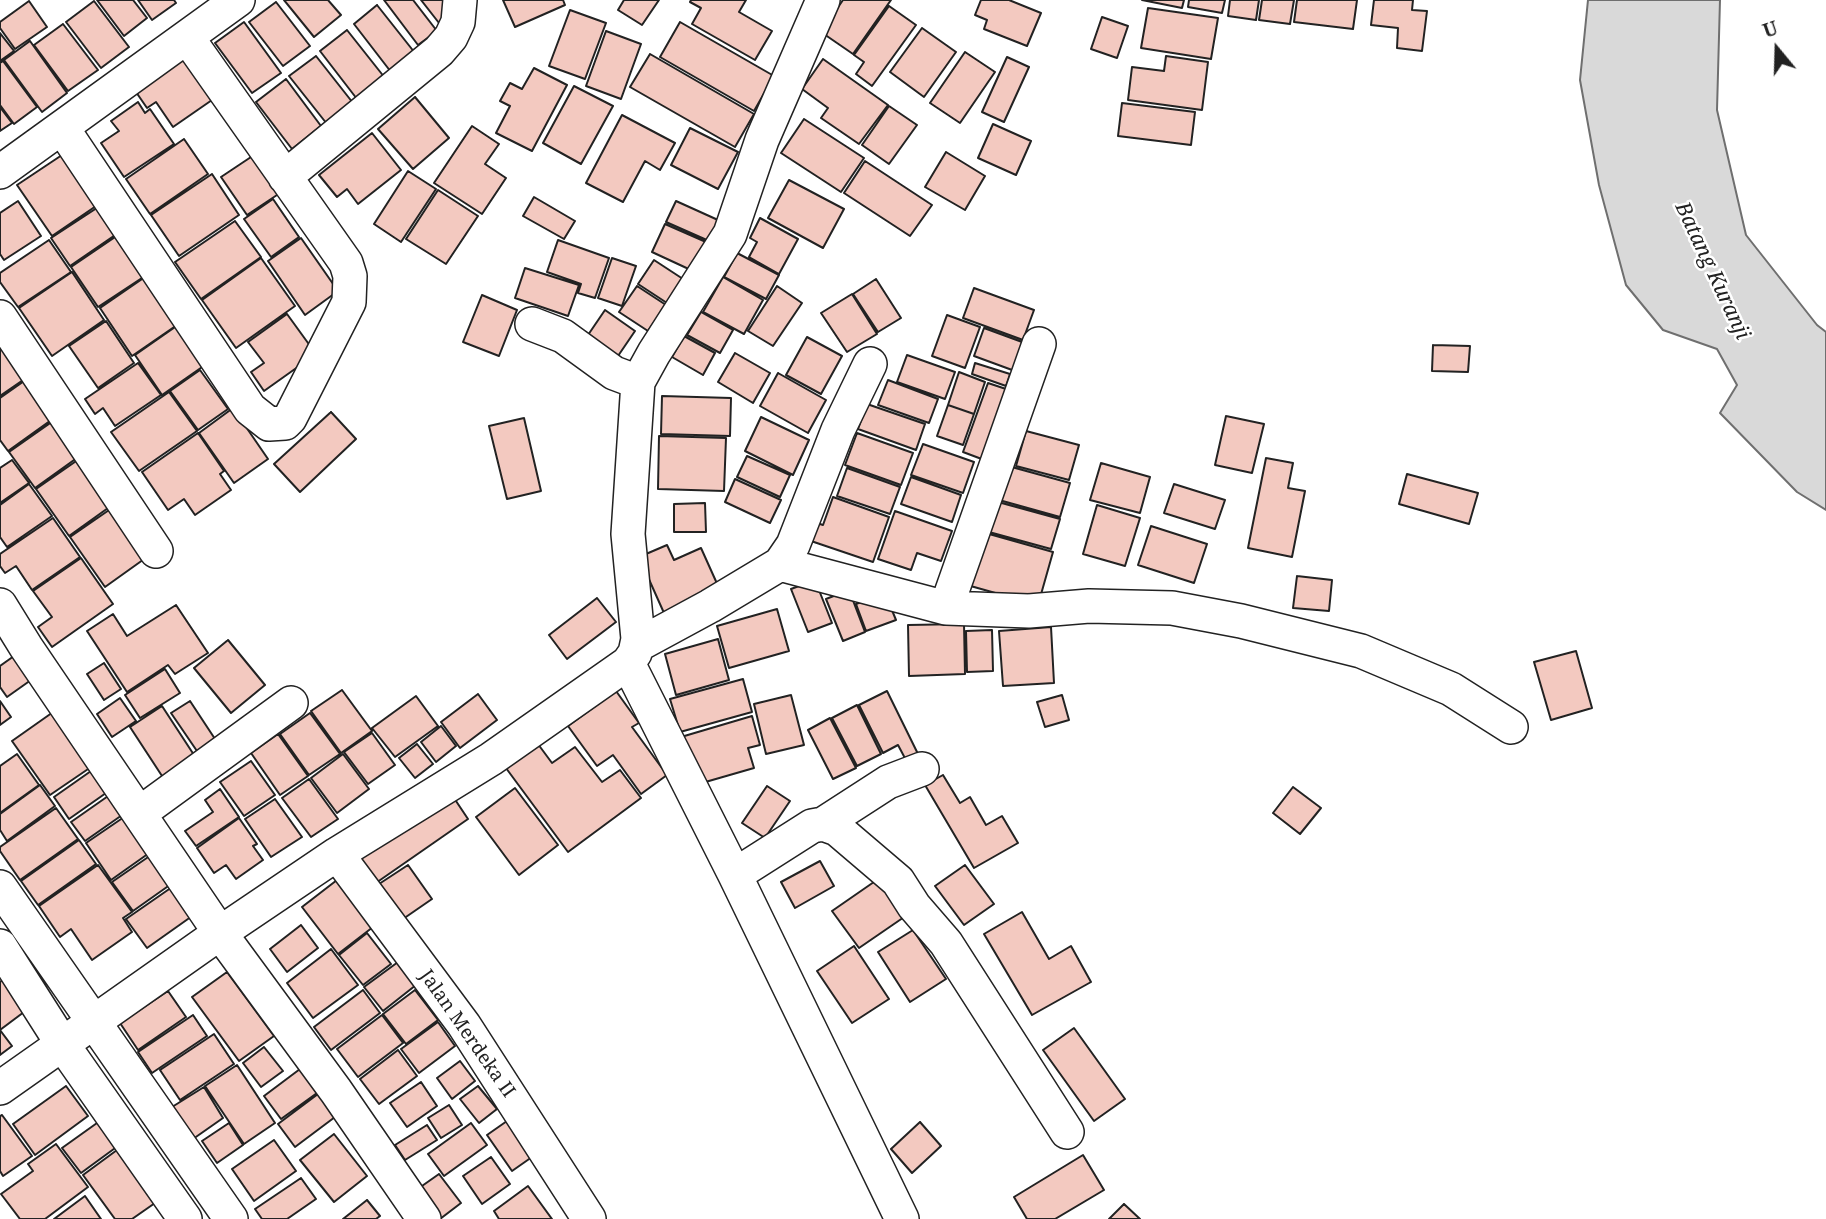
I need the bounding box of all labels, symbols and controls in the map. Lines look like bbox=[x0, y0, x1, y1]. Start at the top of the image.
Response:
north arrow bbox=[1742, 14, 1812, 84]
text: U bbox=[1759, 15, 1781, 44]
water label: Batang Kuranji bbox=[1669, 198, 1755, 344]
street label: Jalan Merdeka II bbox=[414, 966, 520, 1102]

